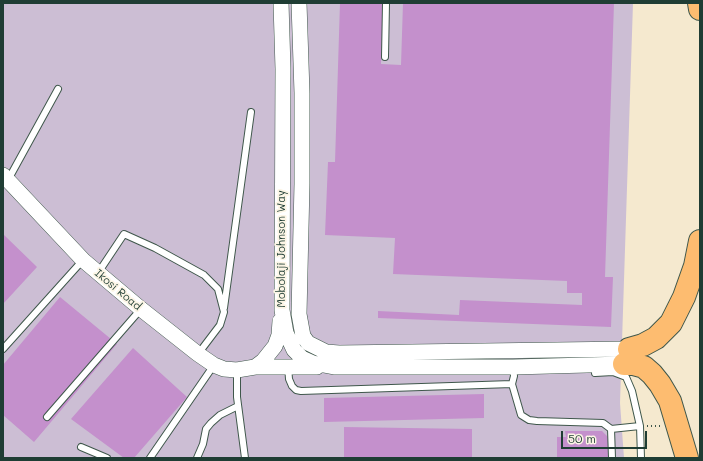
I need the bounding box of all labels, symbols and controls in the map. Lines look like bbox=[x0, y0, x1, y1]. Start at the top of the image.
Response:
street label: Mobolaji Johnson Way bbox=[275, 190, 289, 308]
street label: Ikosi Road bbox=[92, 267, 144, 313]
scale bar bbox=[563, 423, 649, 449]
text: 50 m bbox=[568, 430, 596, 446]

